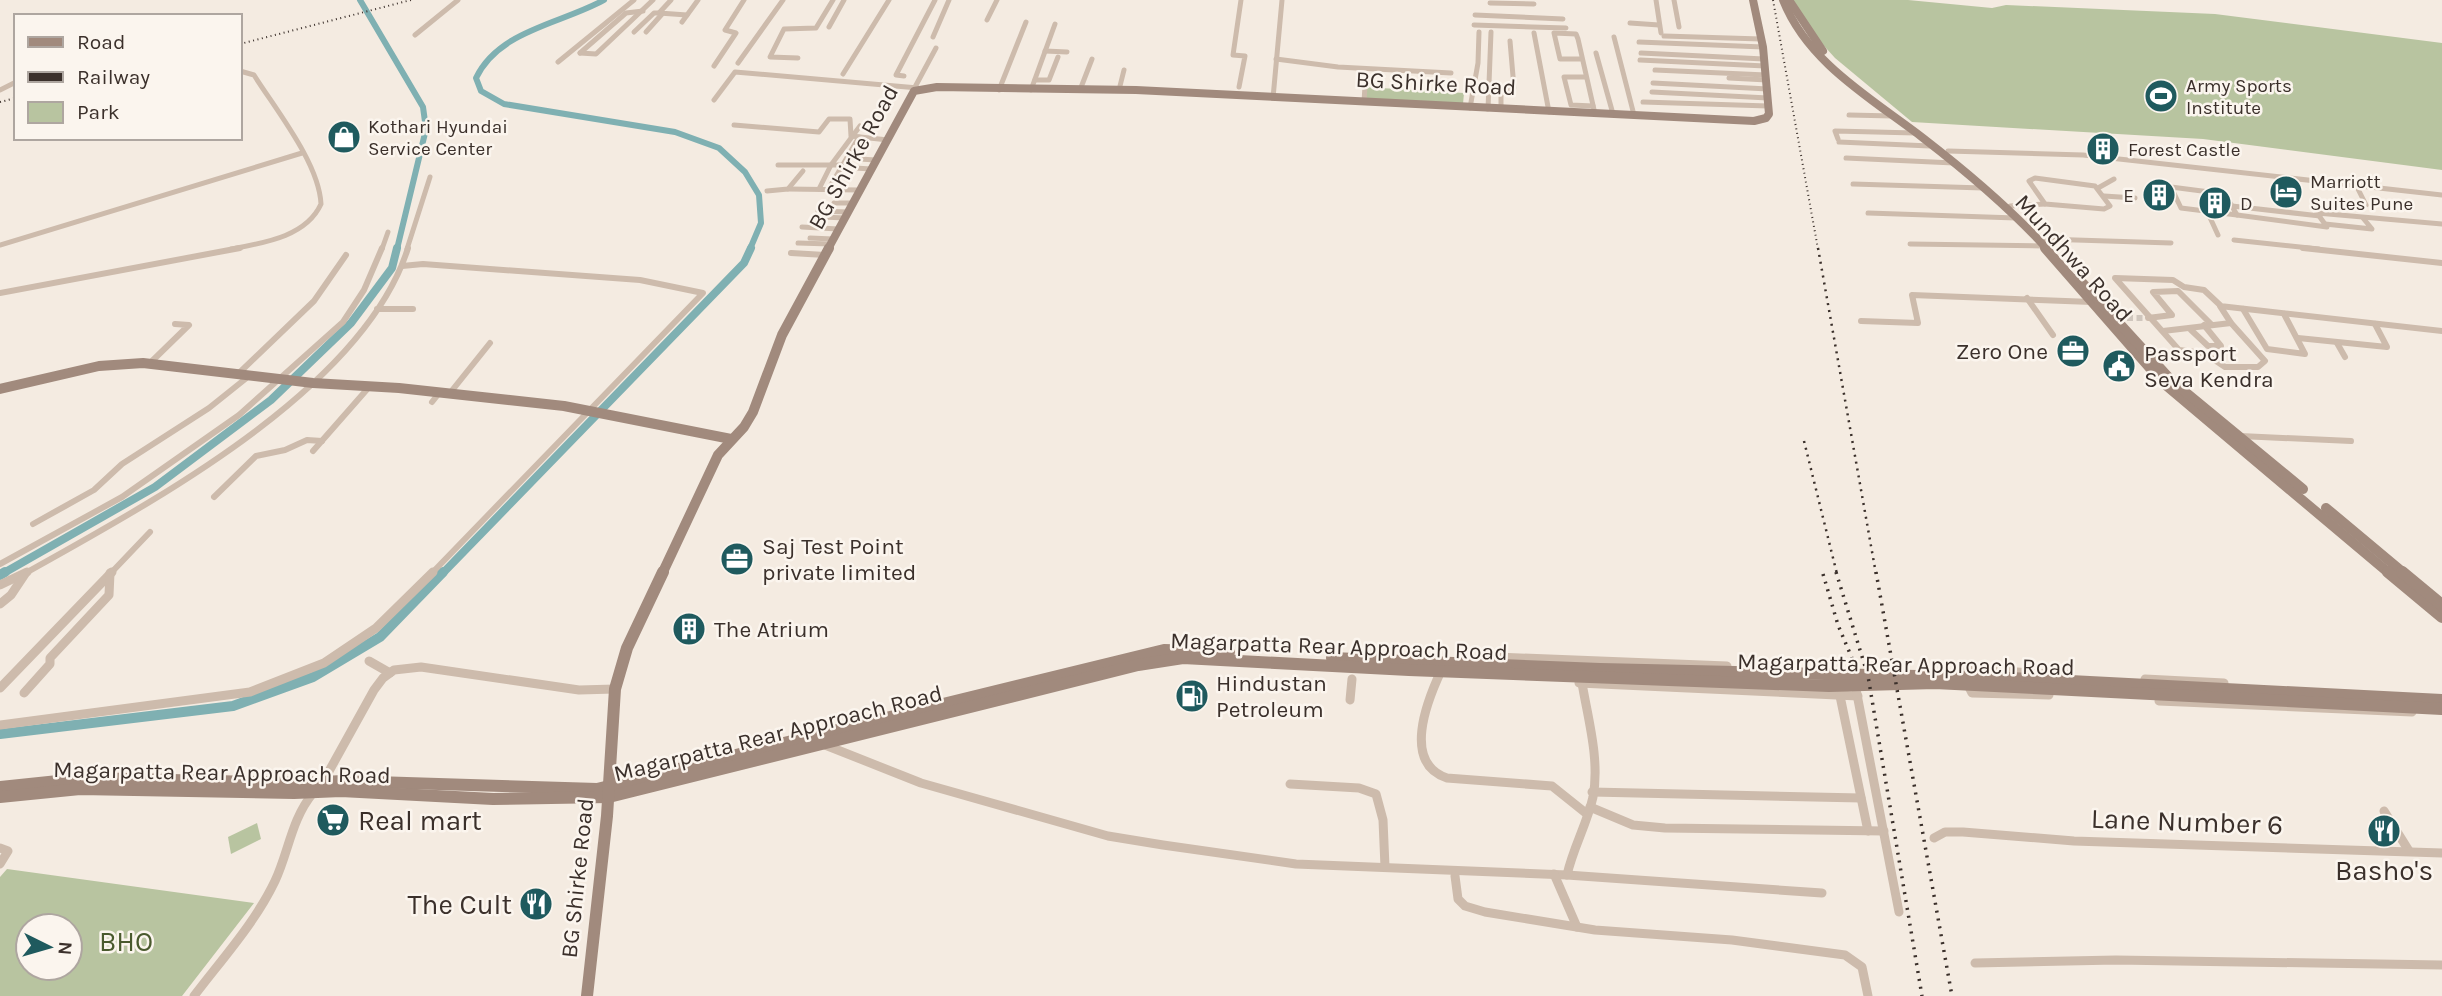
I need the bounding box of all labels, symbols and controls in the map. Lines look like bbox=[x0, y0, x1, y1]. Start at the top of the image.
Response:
legend bbox=[14, 14, 242, 140]
text: Road bbox=[77, 30, 125, 54]
text: Railway bbox=[77, 65, 150, 89]
street label: BG Shirke Road bbox=[1355, 66, 1517, 101]
place label: Army Sports Institute bbox=[2186, 75, 2292, 119]
sports icon: Army Sports Institute bbox=[2142, 77, 2180, 115]
street label: BG Shirke Road bbox=[803, 80, 904, 234]
text: Park bbox=[77, 100, 120, 124]
place label: Kothari Hyundai Service Center bbox=[368, 116, 508, 160]
shop icon: Kothari Hyundai Service Center bbox=[325, 118, 363, 156]
building icon: Forest Castle bbox=[2084, 130, 2122, 168]
place label: Forest Castle bbox=[2128, 139, 2240, 161]
place label: Marriott Suites Pune bbox=[2310, 171, 2413, 215]
hotel icon: Marriott Suites Pune bbox=[2267, 173, 2305, 211]
building icon: E bbox=[2140, 176, 2178, 214]
building icon: D bbox=[2196, 184, 2234, 222]
place label: E bbox=[2123, 185, 2134, 207]
street label: Mundhwa Road bbox=[2009, 189, 2138, 328]
place label: D bbox=[2240, 193, 2253, 215]
office icon: Zero One bbox=[2054, 332, 2092, 370]
place label: Zero One bbox=[1956, 338, 2048, 365]
place label: Passport Seva Kendra bbox=[2144, 340, 2274, 393]
public building icon: Passport Seva Kendra bbox=[2100, 347, 2138, 385]
place label: Saj Test Point private limited bbox=[762, 533, 917, 586]
office icon: Saj Test Point private limited bbox=[718, 540, 756, 578]
building icon: The Atrium bbox=[670, 610, 708, 648]
place label: The Atrium bbox=[714, 616, 829, 643]
street label: Magarpatta Rear Approach Road bbox=[1170, 627, 1508, 666]
street label: Magarpatta Rear Approach Road bbox=[1737, 648, 2075, 681]
place label: Hindustan Petroleum bbox=[1216, 670, 1327, 723]
fuel station icon: Hindustan Petroleum bbox=[1173, 677, 1211, 715]
street label: Magarpatta Rear Approach Road bbox=[611, 680, 945, 787]
street label: Magarpatta Rear Approach Road bbox=[53, 756, 391, 789]
street label: BG Shirke Road bbox=[556, 797, 599, 959]
supermarket icon: Real mart bbox=[314, 801, 352, 839]
street label: Lane Number 6 bbox=[2090, 802, 2284, 841]
place label: Real mart bbox=[358, 804, 482, 837]
restaurant icon: Basho's bbox=[2365, 812, 2403, 850]
place label: Basho's bbox=[2335, 854, 2433, 887]
restaurant icon: The Cult bbox=[517, 885, 555, 923]
place label: The Cult bbox=[408, 888, 512, 921]
north arrow bbox=[14, 912, 84, 982]
park label: BHO bbox=[99, 925, 153, 958]
text: N bbox=[53, 941, 76, 956]

